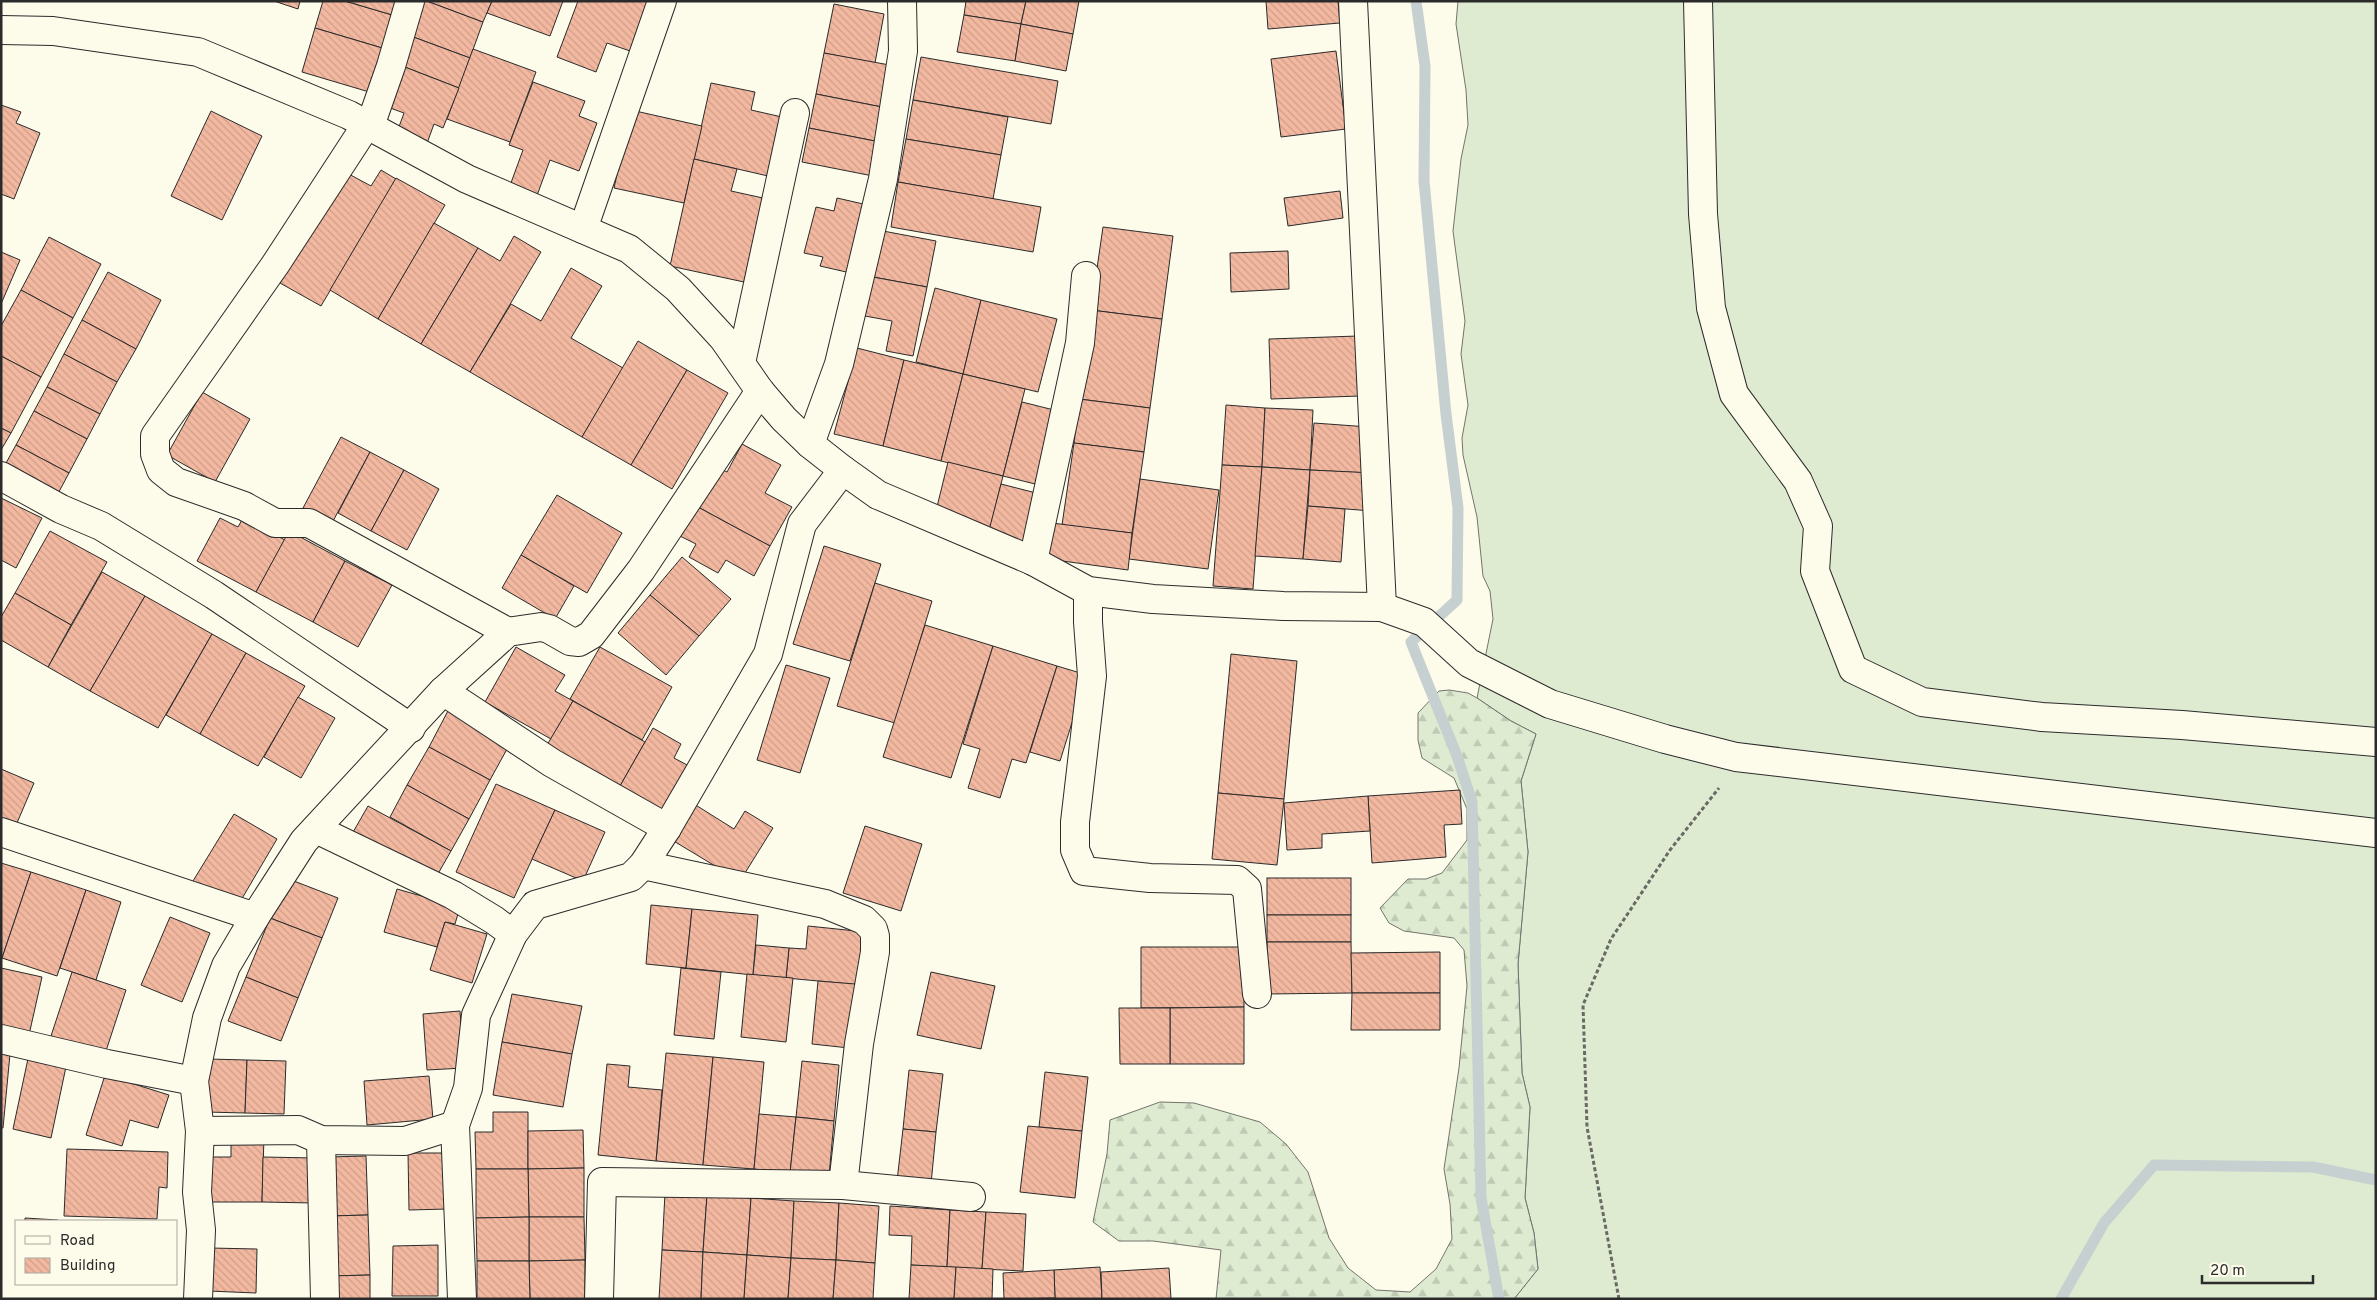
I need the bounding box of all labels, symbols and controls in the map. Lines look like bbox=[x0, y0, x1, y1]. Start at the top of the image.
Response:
legend bbox=[15, 1220, 178, 1285]
text: Road bbox=[60, 1232, 95, 1251]
scale bar bbox=[2202, 1252, 2313, 1284]
text: Building bbox=[60, 1257, 115, 1276]
text: 20 m bbox=[2210, 1262, 2245, 1281]

